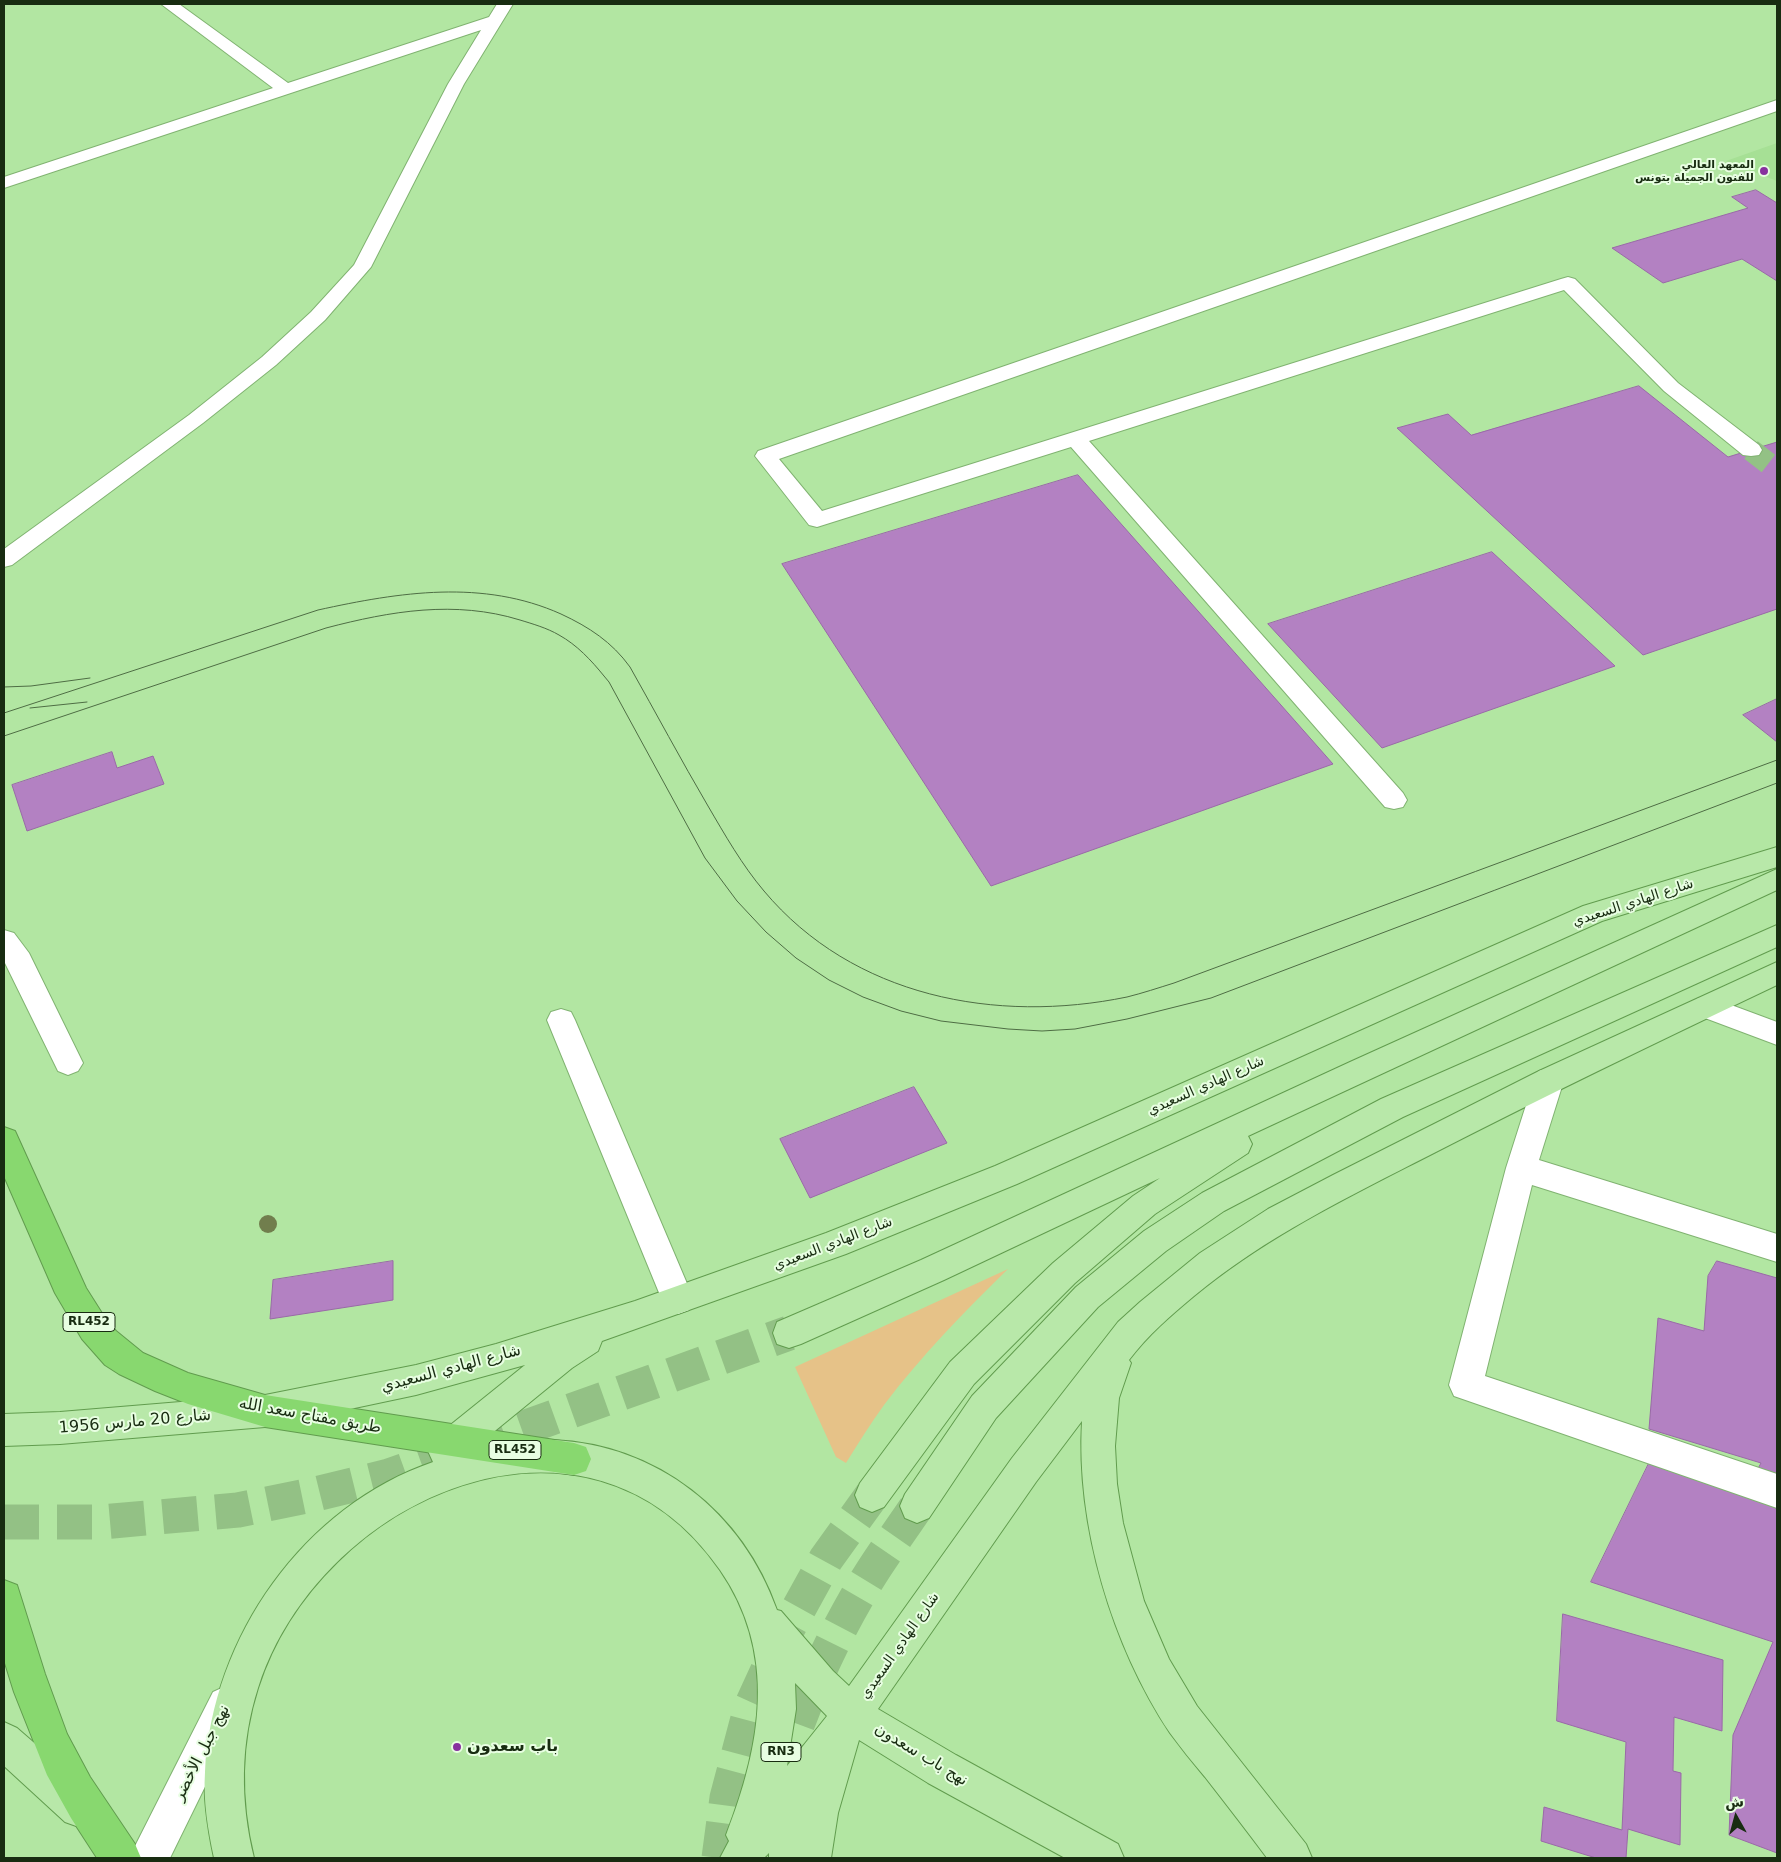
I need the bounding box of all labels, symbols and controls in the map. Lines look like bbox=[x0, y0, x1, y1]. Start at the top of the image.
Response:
place label: المعهد العالي للفنون الجميلة بتونس bbox=[1635, 158, 1754, 184]
marker: المعهد العالي للفنون الجميلة بتونس bbox=[1758, 165, 1770, 177]
street label: شارع الهادي السعيدي bbox=[1570, 876, 1696, 930]
street label: شارع الهادي السعيدي bbox=[1145, 1053, 1267, 1119]
street label: شارع الهادي السعيدي bbox=[771, 1214, 895, 1274]
road number: RL452 bbox=[63, 1312, 115, 1331]
street label: شارع الهادي السعيدي bbox=[379, 1341, 523, 1397]
street label: طريق مفتاح سعد الله bbox=[237, 1394, 383, 1438]
street label: شارع 20 مارس 1956 bbox=[58, 1406, 212, 1438]
road number: RL452 bbox=[489, 1440, 541, 1460]
street label: شارع الهادي السعيدي bbox=[857, 1590, 943, 1702]
street label: نهج جبل الأخضر bbox=[170, 1702, 234, 1804]
street label: نهج باب سعدون bbox=[871, 1720, 971, 1790]
place label: باب سعدون bbox=[467, 1737, 558, 1757]
marker: باب سعدون bbox=[451, 1741, 463, 1753]
road number: RN3 bbox=[761, 1742, 801, 1761]
north arrow bbox=[1711, 1792, 1761, 1842]
text: ش bbox=[1724, 1793, 1745, 1811]

